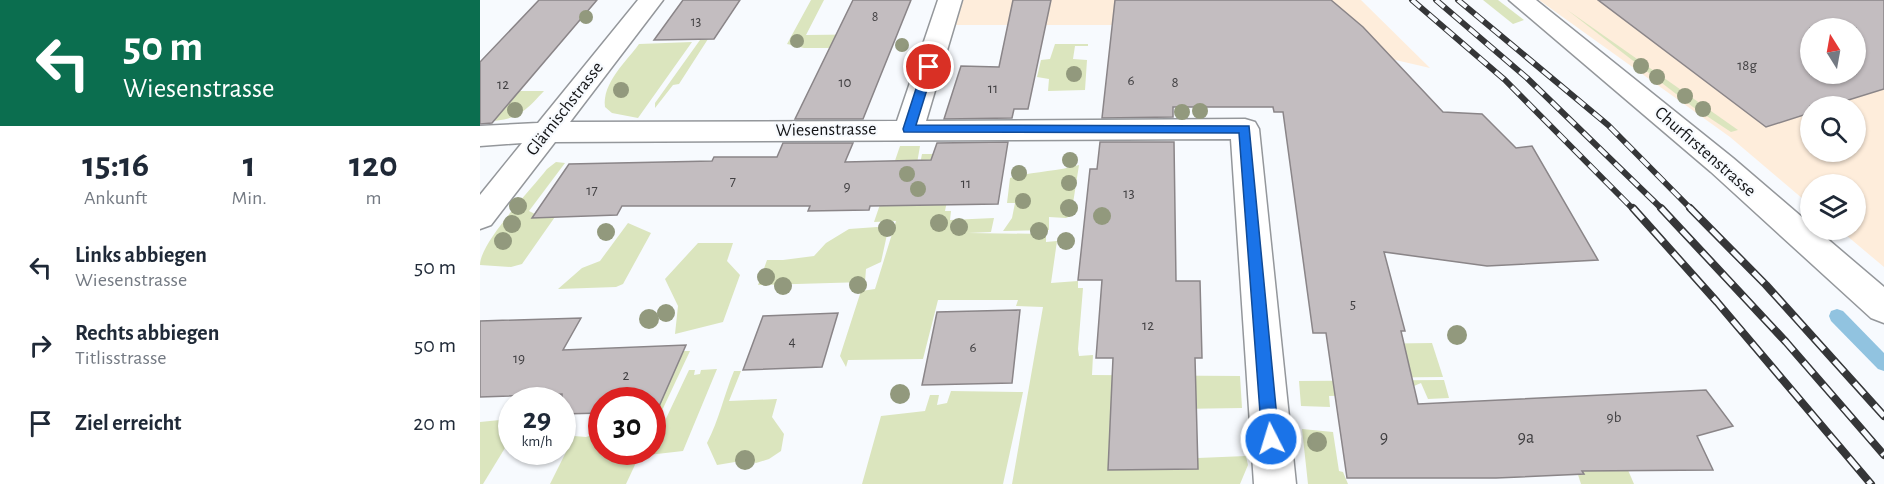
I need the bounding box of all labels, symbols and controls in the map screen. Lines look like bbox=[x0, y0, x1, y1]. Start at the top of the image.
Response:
house number: 8 bbox=[872, 10, 878, 24]
house number: 13 bbox=[691, 15, 702, 29]
north arrow bbox=[1800, 18, 1866, 84]
map controls bbox=[1800, 18, 1866, 240]
icon: left bbox=[24, 24, 102, 102]
text: 50 m bbox=[123, 26, 203, 68]
pin bbox=[903, 41, 954, 92]
icon: arrive bbox=[912, 50, 945, 83]
house number: 18g bbox=[1737, 58, 1757, 73]
street label: Glärnischstrasse bbox=[523, 59, 607, 159]
house number: 6 bbox=[1127, 73, 1135, 88]
text: Wiesenstrasse bbox=[123, 75, 274, 102]
house number: 10 bbox=[838, 75, 852, 90]
house number: 8 bbox=[1171, 75, 1179, 90]
house number: 12 bbox=[497, 77, 509, 92]
house number: 11 bbox=[988, 81, 998, 96]
button: search bbox=[1800, 96, 1866, 162]
street label: Churfirstenstrasse bbox=[1651, 104, 1759, 200]
street label: Wiesenstrasse bbox=[775, 120, 877, 140]
text: 15:16 bbox=[82, 147, 149, 183]
text: 1 bbox=[243, 147, 256, 183]
text: 120 bbox=[349, 147, 398, 183]
house number: 7 bbox=[730, 174, 736, 189]
button: layers bbox=[1800, 174, 1866, 240]
house number: 11 bbox=[961, 176, 971, 191]
house number: 9 bbox=[843, 179, 851, 194]
house number: 17 bbox=[586, 183, 598, 198]
house number: 13 bbox=[1123, 186, 1135, 201]
text: Ankunft bbox=[84, 188, 147, 208]
text: Min. bbox=[231, 188, 267, 208]
text: m bbox=[365, 188, 381, 208]
text: Links abbiegen bbox=[75, 244, 207, 266]
icon: left bbox=[24, 251, 57, 284]
text: 50 m bbox=[414, 256, 456, 278]
text: Wiesenstrasse bbox=[75, 270, 187, 290]
house number: 5 bbox=[1350, 297, 1356, 312]
house number: 12 bbox=[1142, 318, 1154, 333]
text: Rechts abbiegen bbox=[75, 322, 219, 344]
icon: right bbox=[24, 329, 57, 362]
text: 50 m bbox=[414, 334, 456, 356]
house number: 4 bbox=[788, 334, 796, 349]
house number: 6 bbox=[969, 340, 977, 355]
text: Titlisstrasse bbox=[75, 348, 167, 368]
house number: 19 bbox=[513, 351, 525, 366]
house number: 2 bbox=[623, 368, 630, 383]
speed limit sign: 30 bbox=[588, 387, 666, 465]
text: 29 bbox=[523, 404, 551, 434]
icon: arrive bbox=[24, 407, 57, 440]
position arrow bbox=[1239, 407, 1303, 471]
house number: 9b bbox=[1607, 410, 1622, 425]
text: Ziel erreicht bbox=[75, 412, 182, 434]
text: 20 m bbox=[413, 412, 456, 434]
house number: 9 bbox=[1380, 429, 1388, 447]
house number: 9a bbox=[1518, 429, 1534, 447]
text: km/h bbox=[522, 434, 552, 449]

